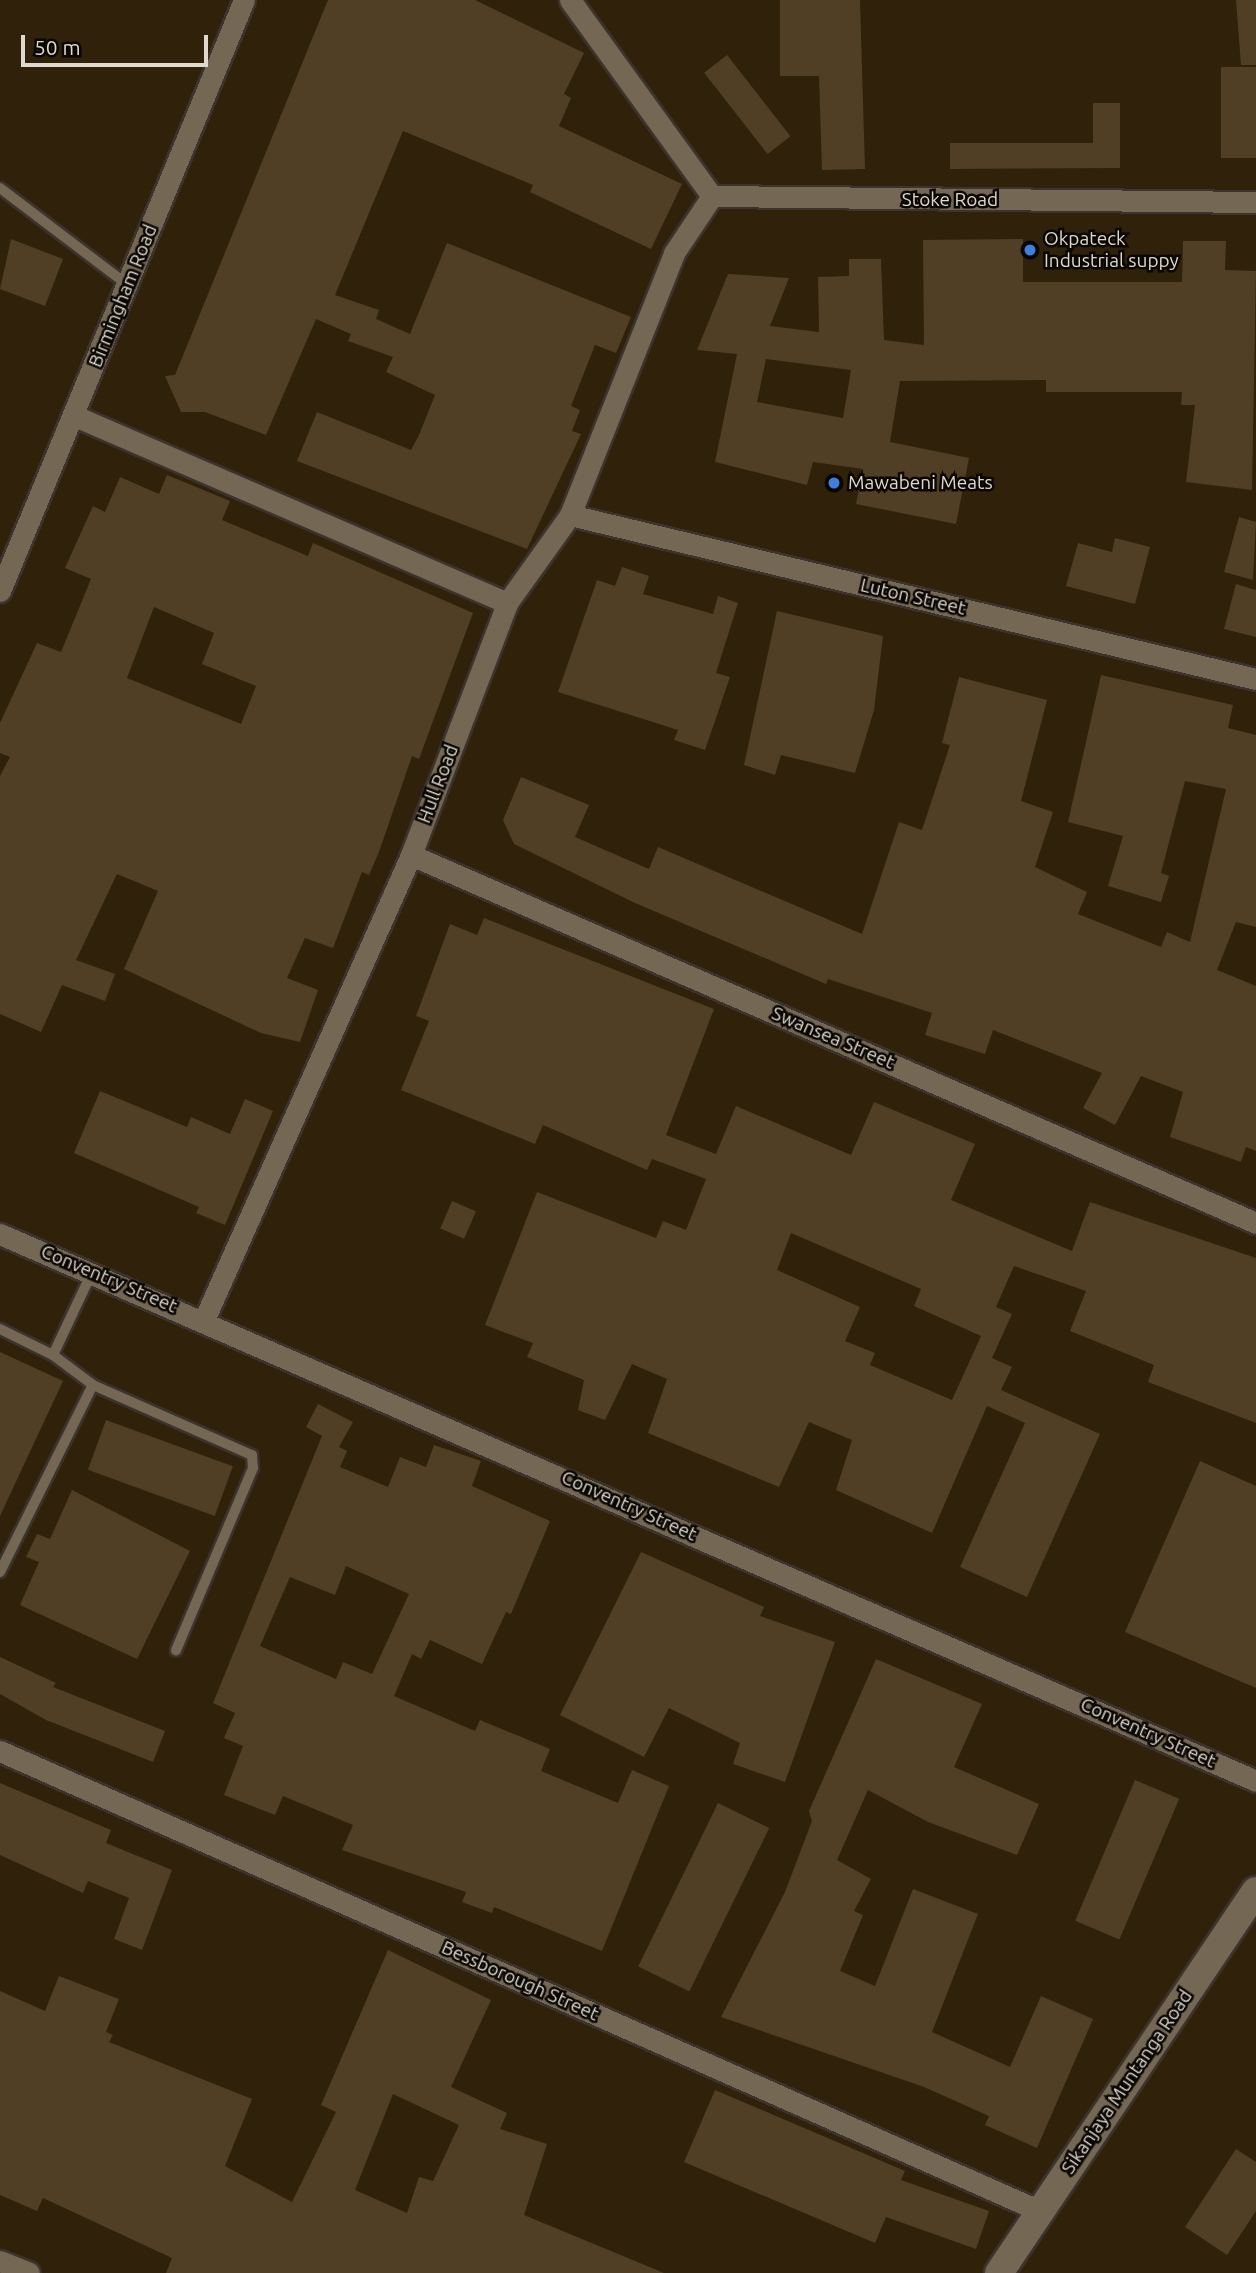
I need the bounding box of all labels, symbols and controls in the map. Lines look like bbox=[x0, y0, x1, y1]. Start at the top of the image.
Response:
scale bar bbox=[24, 21, 212, 65]
text: 50 m bbox=[34, 35, 81, 59]
street label: Stoke Road bbox=[902, 189, 998, 211]
street label: Birmingham Road bbox=[84, 221, 162, 371]
place label: Okpateck Industrial suppy bbox=[1044, 228, 1179, 272]
marker: Okpateck Industrial suppy bbox=[1022, 242, 1038, 258]
place label: Mawabeni Meats bbox=[848, 472, 993, 494]
marker: Mawabeni Meats bbox=[826, 475, 842, 491]
street label: Luton Street bbox=[858, 574, 968, 620]
street label: Hull Road bbox=[413, 742, 463, 826]
street label: Swansea Street bbox=[768, 1002, 898, 1074]
street label: Conventry Street bbox=[37, 1240, 181, 1318]
street label: Conventry Street bbox=[558, 1466, 700, 1546]
street label: Conventry Street bbox=[1077, 1693, 1219, 1773]
street label: Bessborough Street bbox=[438, 1936, 602, 2026]
street label: Sikanjaya Muntanga Road bbox=[1057, 1985, 1197, 2179]

